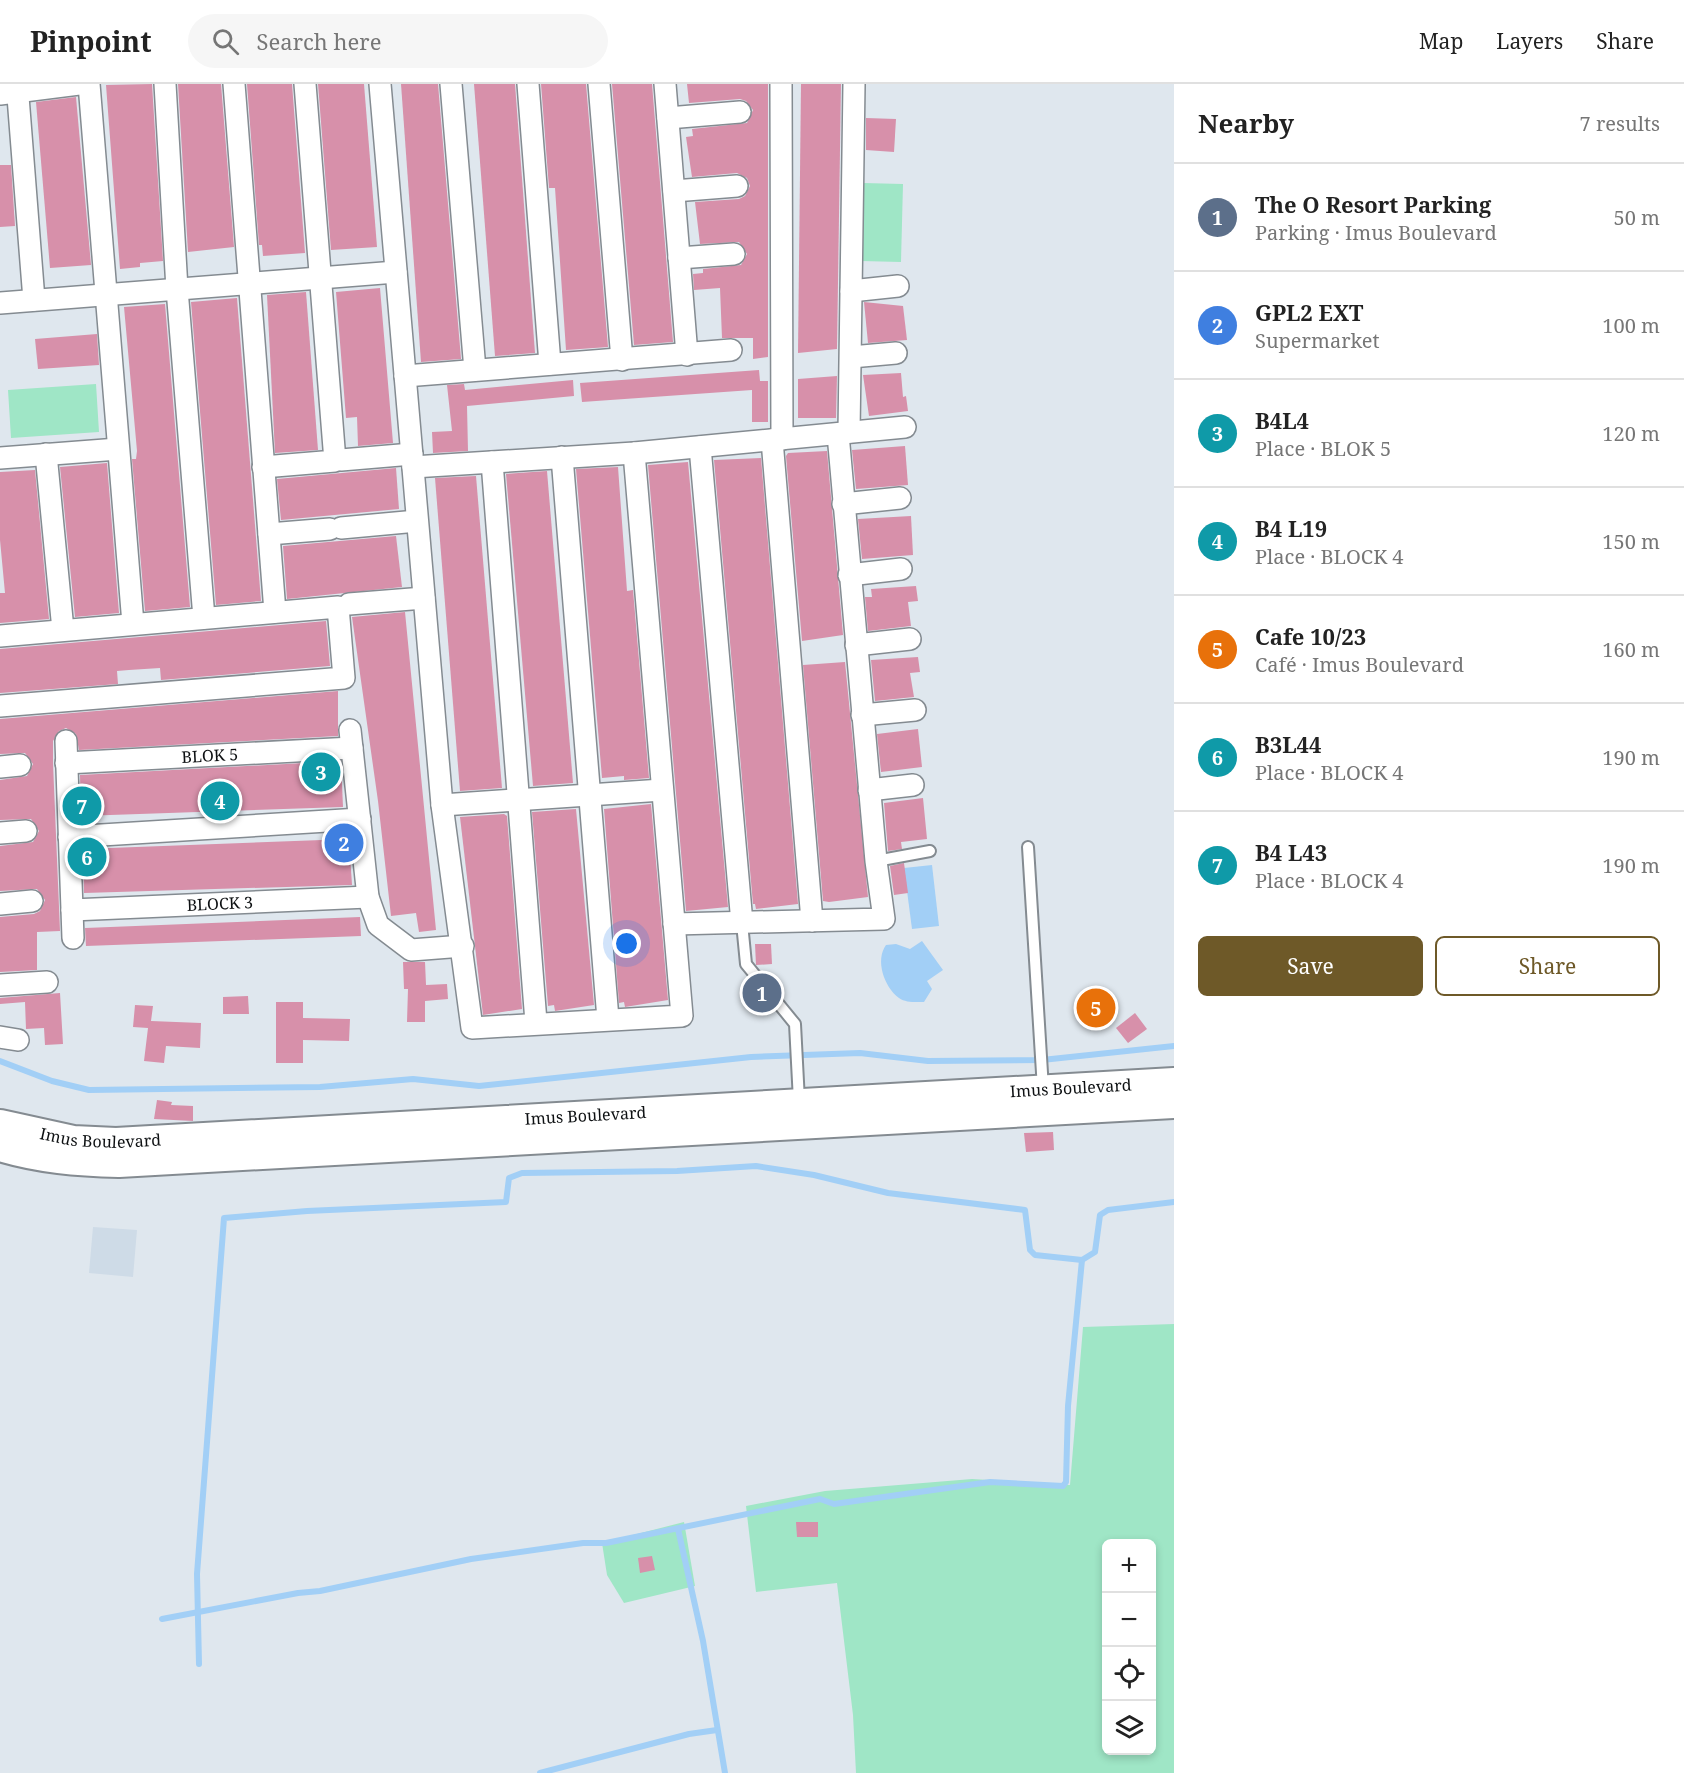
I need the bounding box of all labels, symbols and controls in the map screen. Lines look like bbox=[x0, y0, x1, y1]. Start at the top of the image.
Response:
search box bbox=[188, 14, 608, 68]
text: Pinpoint bbox=[30, 22, 152, 60]
icon: search bbox=[209, 25, 242, 58]
text: Search here bbox=[257, 26, 381, 56]
text: Map bbox=[1419, 27, 1463, 55]
text: Layers bbox=[1496, 27, 1563, 55]
text: Share bbox=[1596, 27, 1654, 55]
text: Nearby bbox=[1198, 105, 1294, 141]
text: 7 results bbox=[1580, 110, 1660, 137]
text: The O Resort Parking bbox=[1255, 189, 1491, 219]
text: 1 bbox=[1212, 204, 1223, 231]
text: 50 m bbox=[1614, 204, 1660, 231]
text: Parking · Imus Boulevard bbox=[1255, 219, 1497, 246]
text: GPL2 EXT bbox=[1255, 297, 1363, 327]
text: 2 bbox=[1212, 312, 1223, 339]
text: 100 m bbox=[1602, 312, 1660, 339]
text: Supermarket bbox=[1255, 327, 1380, 354]
text: B4L4 bbox=[1255, 405, 1309, 435]
text: 3 bbox=[1212, 420, 1223, 447]
text: 120 m bbox=[1602, 420, 1660, 447]
text: Place · BLOK 5 bbox=[1255, 435, 1391, 462]
text: B4 L19 bbox=[1255, 513, 1327, 543]
text: 4 bbox=[1212, 528, 1223, 555]
text: 150 m bbox=[1602, 528, 1660, 555]
text: Place · BLOCK 4 bbox=[1255, 543, 1404, 570]
text: Cafe 10/23 bbox=[1255, 621, 1366, 651]
text: 5 bbox=[1212, 636, 1223, 663]
text: 160 m bbox=[1602, 636, 1660, 663]
text: Café · Imus Boulevard bbox=[1255, 651, 1464, 678]
text: B3L44 bbox=[1255, 729, 1321, 759]
street label: BLOK 5 bbox=[181, 743, 239, 768]
text: 6 bbox=[1212, 744, 1223, 771]
text: 190 m bbox=[1602, 744, 1660, 771]
pin: 3 bbox=[302, 750, 340, 794]
text: Place · BLOCK 4 bbox=[1255, 759, 1404, 786]
pin: 4 bbox=[200, 778, 240, 824]
pin: 7 bbox=[62, 784, 101, 828]
pin: 2 bbox=[324, 820, 364, 866]
pin: 6 bbox=[68, 834, 106, 880]
text: B4 L43 bbox=[1255, 837, 1327, 867]
text: 7 bbox=[1212, 852, 1223, 879]
text: 190 m bbox=[1602, 852, 1660, 879]
text: Place · BLOCK 4 bbox=[1255, 867, 1404, 894]
street label: BLOCK 3 bbox=[186, 891, 254, 916]
your location bbox=[612, 929, 641, 958]
button: Save bbox=[1198, 936, 1423, 996]
button: Share bbox=[1435, 936, 1660, 996]
pin: 1 bbox=[742, 970, 782, 1016]
pin: 5 bbox=[1076, 986, 1116, 1030]
street label: Imus Boulevard bbox=[1009, 1073, 1132, 1102]
street label: Imus Boulevard bbox=[524, 1101, 647, 1130]
street label: Imus Boulevard bbox=[38, 1122, 162, 1153]
map controls bbox=[1102, 1539, 1156, 1755]
button: + bbox=[1102, 1539, 1156, 1593]
button: − bbox=[1102, 1593, 1156, 1647]
button: locate bbox=[1102, 1647, 1156, 1701]
button: layers bbox=[1102, 1701, 1156, 1755]

